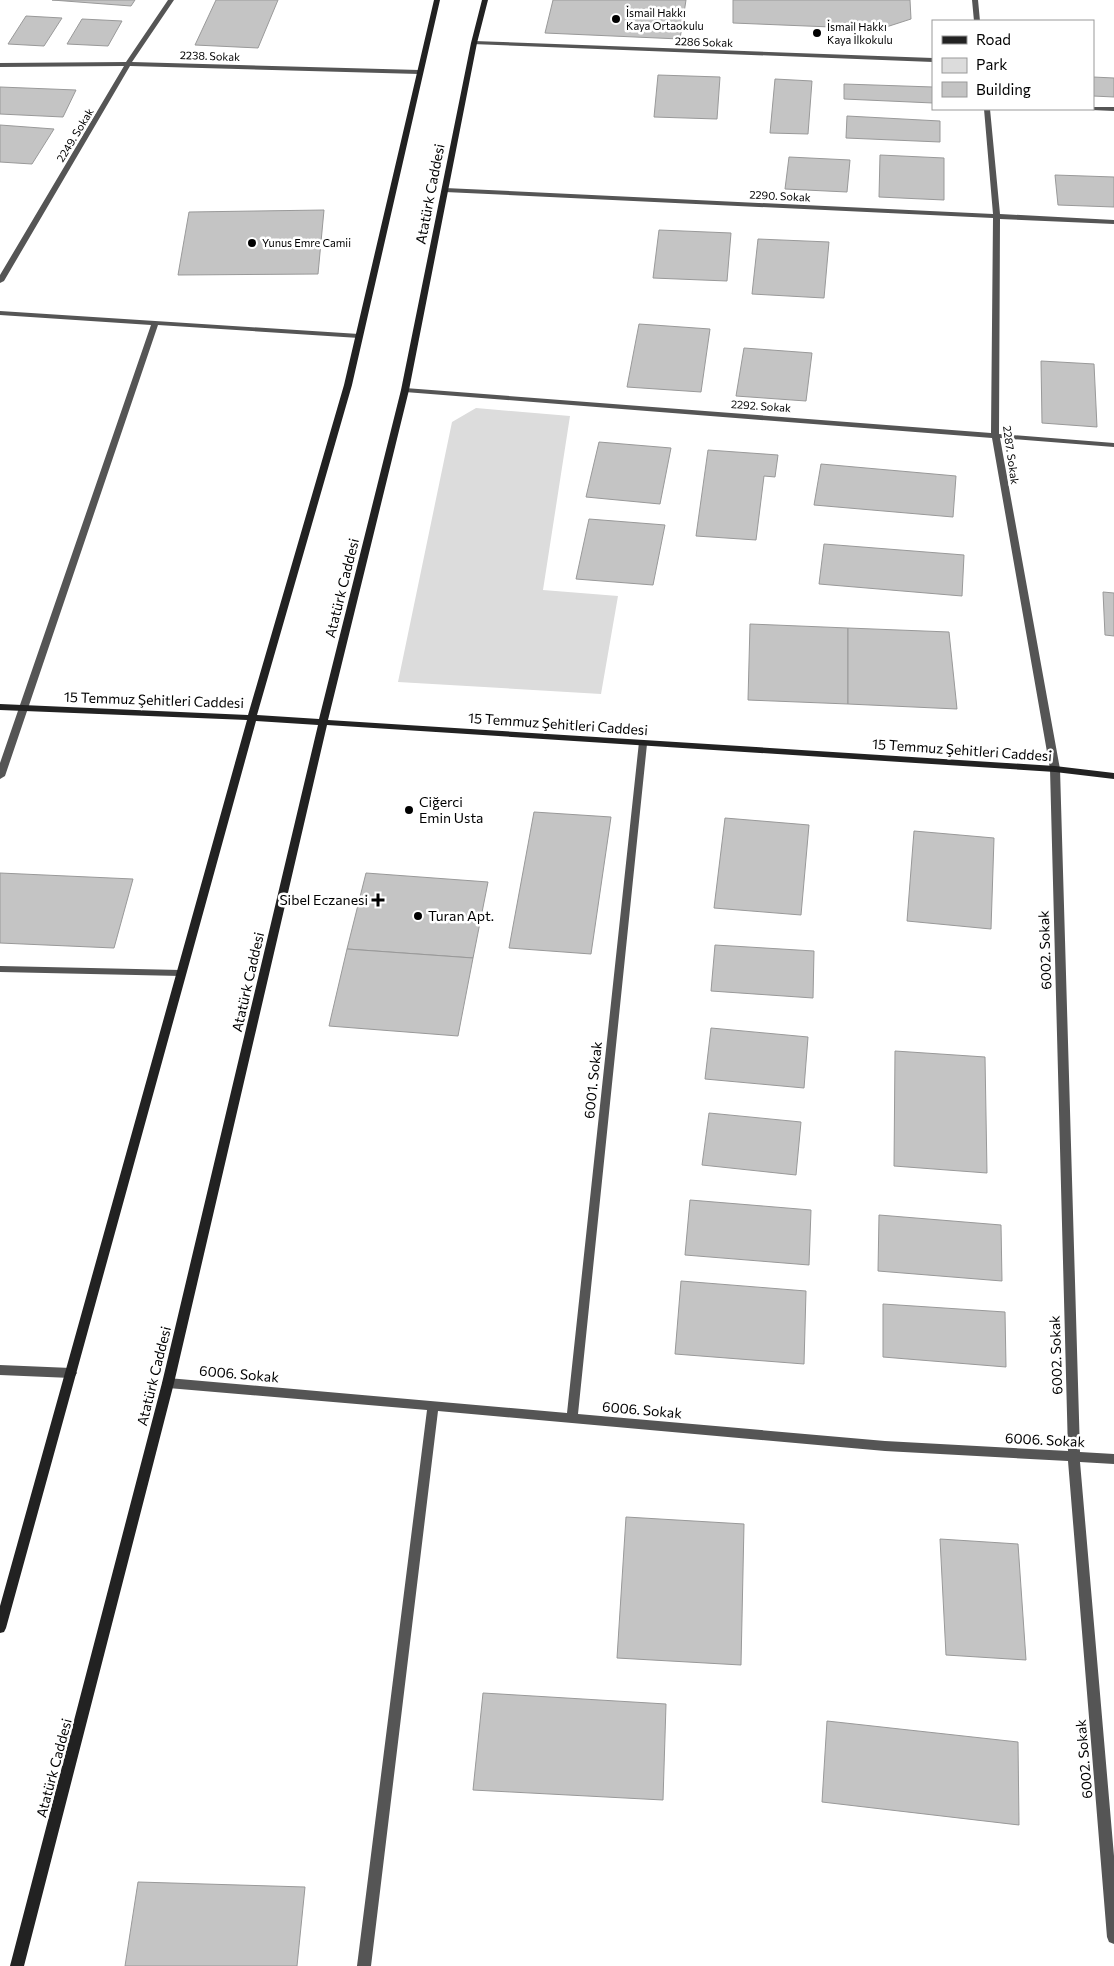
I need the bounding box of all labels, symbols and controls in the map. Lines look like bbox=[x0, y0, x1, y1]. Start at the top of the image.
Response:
place label: İsmail Hakkı Kaya Ortaokulu bbox=[626, 5, 704, 32]
marker: İsmail Hakkı Kaya Ortaokulu bbox=[610, 13, 622, 25]
place label: İsmail Hakkı Kaya İlkokulu bbox=[827, 19, 893, 46]
legend bbox=[932, 20, 1094, 110]
marker: İsmail Hakkı Kaya İlkokulu bbox=[811, 27, 823, 39]
text: Road bbox=[976, 30, 1011, 48]
street label: 2286 Sokak bbox=[675, 34, 733, 49]
street label: 2238. Sokak bbox=[180, 48, 240, 63]
text: Park bbox=[976, 55, 1007, 73]
text: Building bbox=[976, 80, 1031, 98]
street label: 2249. Sokak bbox=[53, 105, 96, 164]
street label: Atatürk Caddesi bbox=[411, 142, 448, 246]
street label: 2290. Sokak bbox=[749, 187, 811, 204]
place label: Yunus Emre Camii bbox=[262, 236, 351, 249]
marker: Yunus Emre Camii bbox=[246, 237, 258, 249]
street label: 2292. Sokak bbox=[730, 397, 792, 414]
street label: 2287. Sokak bbox=[1001, 425, 1022, 485]
street label: Atatürk Caddesi bbox=[321, 536, 362, 639]
street label: 15 Temmuz Şehitleri Caddesi bbox=[64, 688, 244, 711]
street label: 15 Temmuz Şehitleri Caddesi bbox=[468, 709, 648, 738]
street label: 15 Temmuz Şehitleri Caddesi bbox=[872, 735, 1052, 764]
place label: Ciğerci Emin Usta bbox=[419, 793, 483, 826]
marker: Ciğerci Emin Usta bbox=[403, 804, 415, 816]
place label: Sibel Eczanesi bbox=[279, 891, 368, 908]
marker: Sibel Eczanesi bbox=[372, 894, 384, 906]
place label: Turan Apt. bbox=[428, 907, 494, 924]
marker: Turan Apt. bbox=[412, 910, 424, 922]
street label: 6002. Sokak bbox=[1035, 910, 1054, 990]
street label: Atatürk Caddesi bbox=[228, 930, 267, 1034]
street label: 6001. Sokak bbox=[580, 1040, 605, 1120]
street label: 6002. Sokak bbox=[1046, 1315, 1065, 1395]
street label: Atatürk Caddesi bbox=[133, 1324, 174, 1427]
street label: 6006. Sokak bbox=[198, 1362, 280, 1385]
street label: 6006. Sokak bbox=[601, 1398, 683, 1421]
street label: 6006. Sokak bbox=[1005, 1429, 1086, 1450]
street label: Atatürk Caddesi bbox=[32, 1716, 75, 1819]
street label: 6002. Sokak bbox=[1072, 1718, 1095, 1799]

